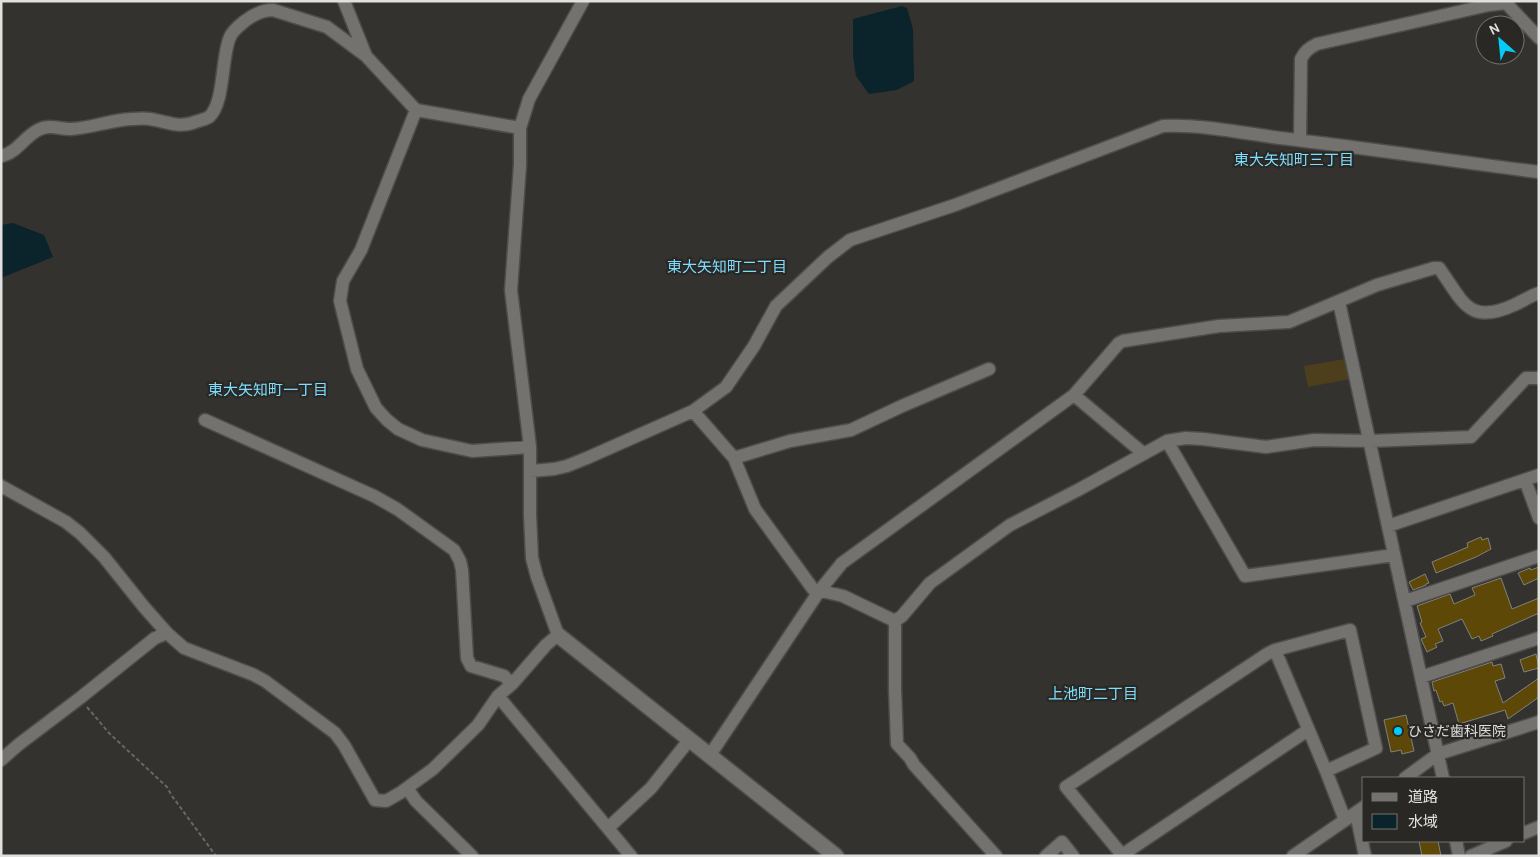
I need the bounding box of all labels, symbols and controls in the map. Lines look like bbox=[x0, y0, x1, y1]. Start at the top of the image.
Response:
north arrow bbox=[1475, 15, 1525, 65]
text: N bbox=[1486, 19, 1503, 39]
district label: 東大矢知町三丁目 bbox=[1234, 151, 1354, 169]
district label: 東大矢知町二丁目 bbox=[667, 258, 787, 276]
district label: 東大矢知町一丁目 bbox=[208, 381, 328, 399]
district label: 上池町二丁目 bbox=[1048, 685, 1138, 703]
place label: ひさだ歯科医院 bbox=[1408, 723, 1506, 740]
marker: ひさだ歯科医院 bbox=[1392, 725, 1404, 737]
legend bbox=[1362, 777, 1525, 842]
text: 道路 bbox=[1408, 788, 1438, 806]
text: 水域 bbox=[1408, 813, 1438, 831]

